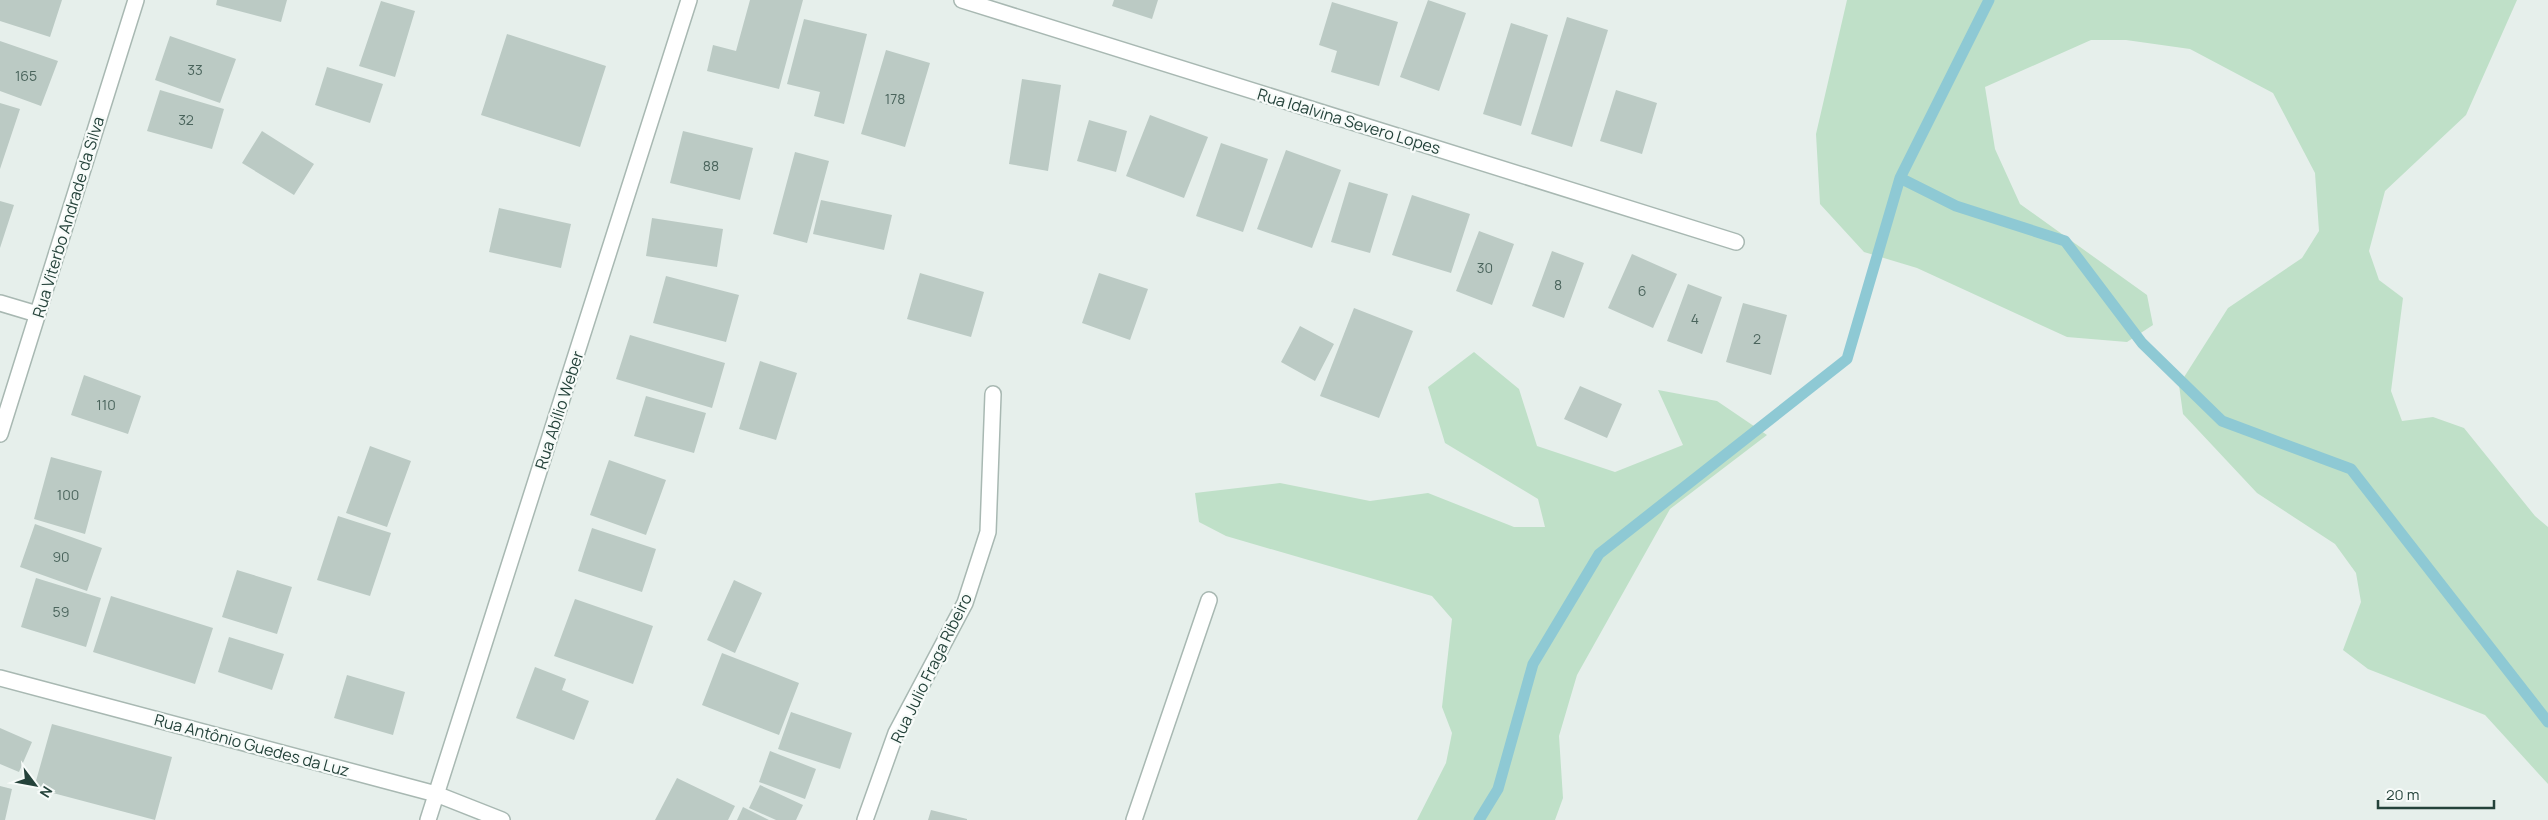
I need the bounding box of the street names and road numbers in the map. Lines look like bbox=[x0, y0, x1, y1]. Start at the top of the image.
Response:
street label: Rua Idalvina Severo Lopes bbox=[1255, 83, 1443, 159]
street label: Rua Viterbo Andrade da Silva bbox=[27, 114, 109, 320]
street label: Rua Abílio Weber bbox=[530, 348, 589, 472]
street label: Rua Julio Fraga Ribeiro bbox=[885, 589, 977, 747]
street label: Rua Antônio Guedes da Luz bbox=[152, 708, 352, 782]

